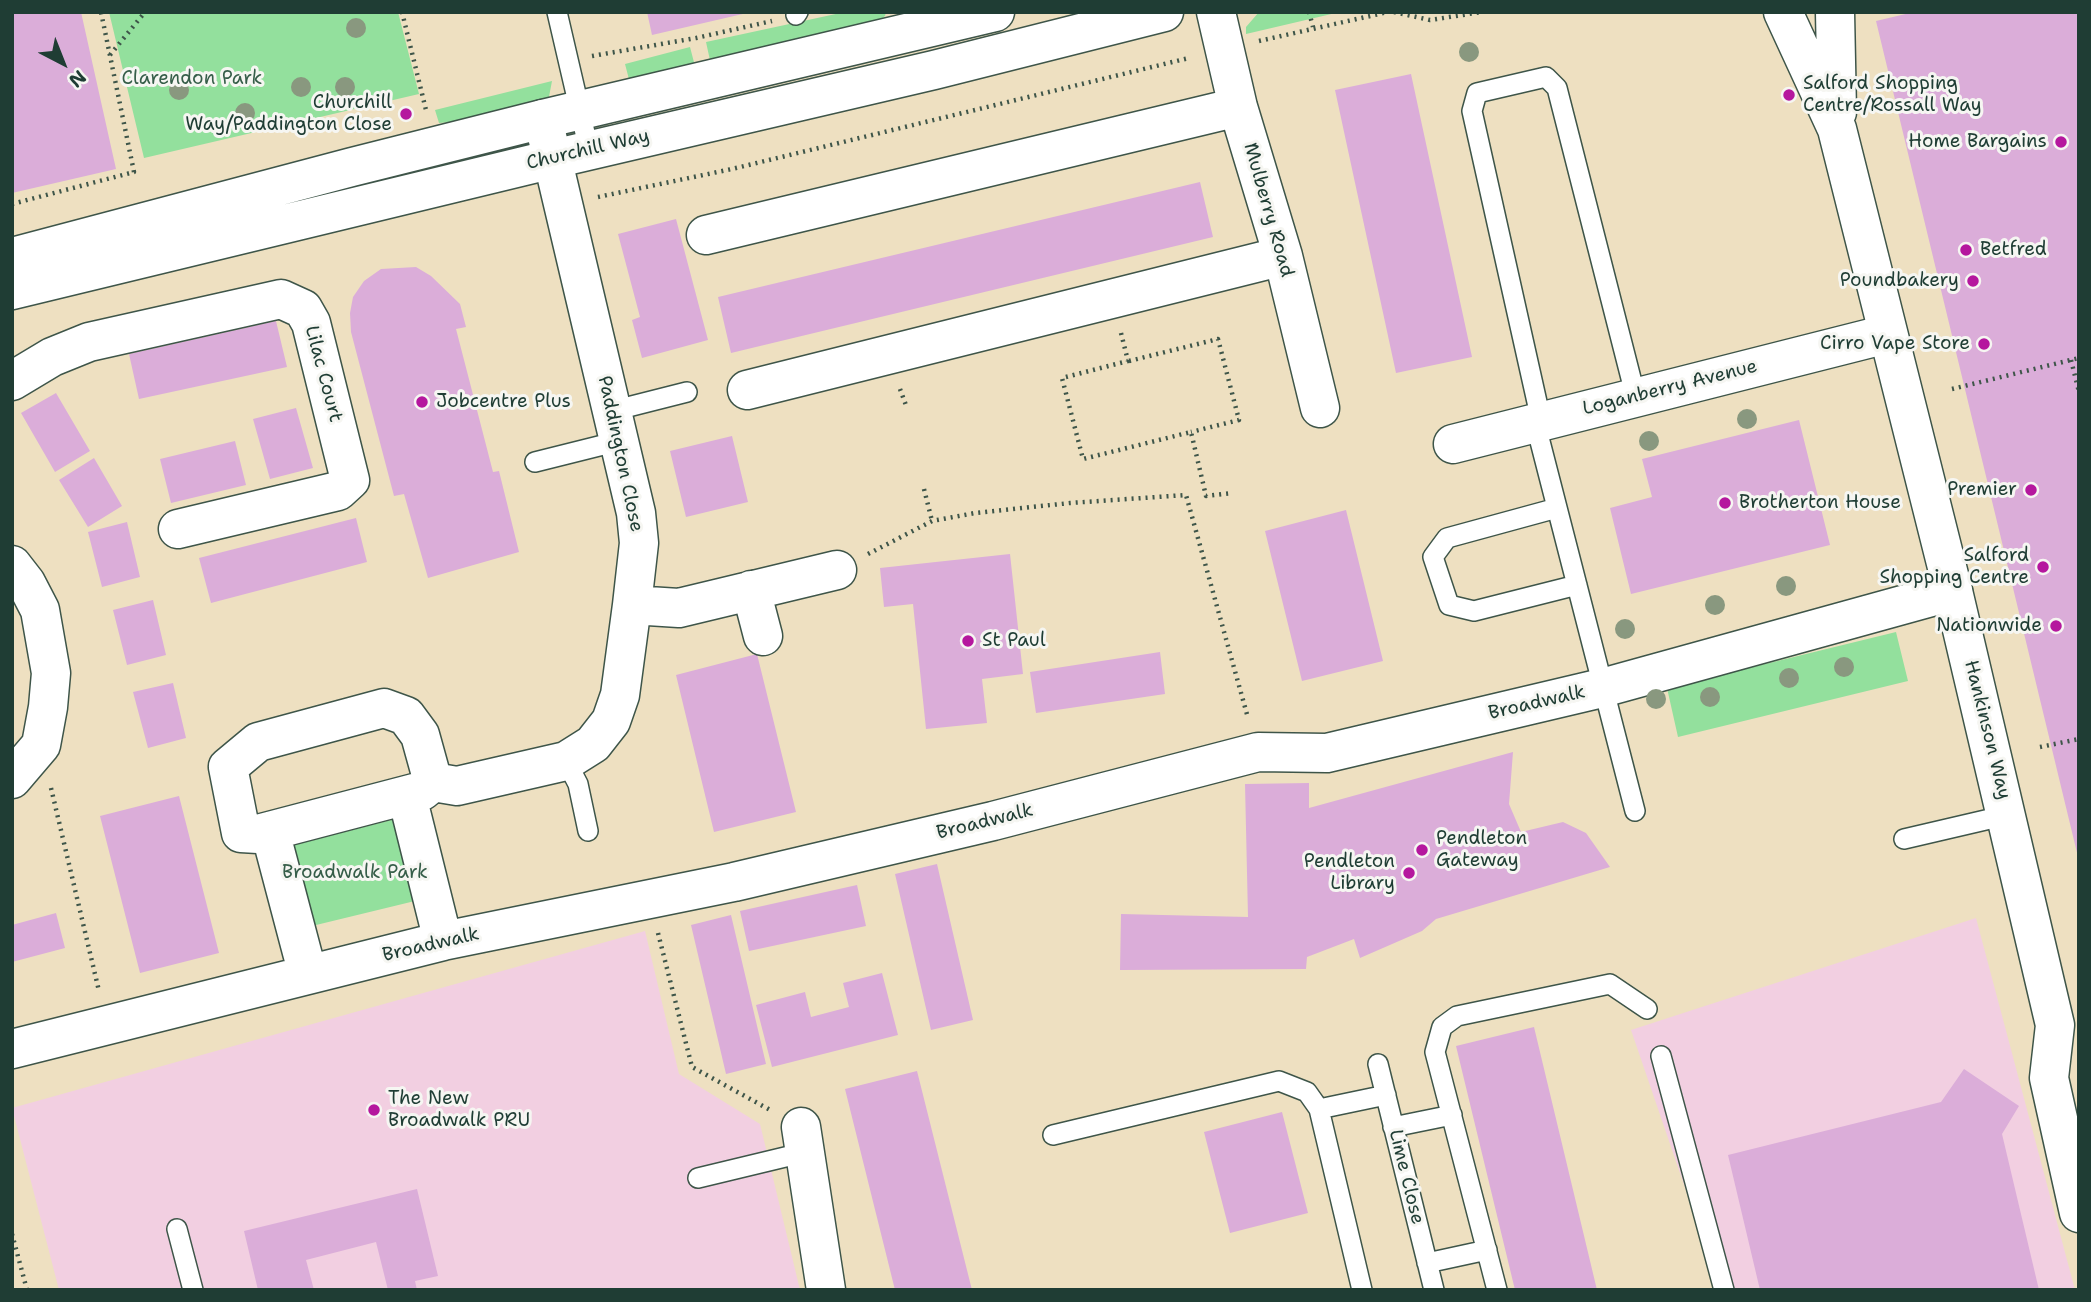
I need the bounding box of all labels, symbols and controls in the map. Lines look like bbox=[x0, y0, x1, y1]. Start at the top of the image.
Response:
north arrow bbox=[28, 28, 98, 98]
text: N bbox=[63, 65, 91, 93]
park label: Clarendon Park bbox=[121, 68, 263, 90]
place label: Salford Shopping Centre/Rossall Way bbox=[1803, 73, 1982, 117]
marker: Salford Shopping Centre/Rossall Way bbox=[1781, 87, 1797, 103]
place label: Churchill Way/Paddington Close bbox=[185, 92, 392, 136]
marker: Churchill Way/Paddington Close bbox=[398, 106, 414, 122]
street label: Churchill Way bbox=[524, 125, 652, 175]
place label: Home Bargains bbox=[1908, 131, 2047, 153]
marker: Home Bargains bbox=[2053, 134, 2069, 150]
street label: Mulberry Road bbox=[1238, 140, 1298, 280]
place label: Betfred bbox=[1980, 239, 2047, 261]
marker: Betfred bbox=[1958, 242, 1974, 258]
place label: Poundbakery bbox=[1840, 270, 1959, 292]
marker: Poundbakery bbox=[1965, 273, 1981, 289]
street label: Lilac Court bbox=[299, 323, 347, 425]
place label: Cirro Vape Store bbox=[1820, 333, 1970, 355]
marker: Cirro Vape Store bbox=[1976, 336, 1992, 352]
street label: Loganberry Avenue bbox=[1580, 355, 1760, 421]
street label: Paddington Close bbox=[592, 374, 648, 534]
place label: Jobcentre Plus bbox=[436, 391, 571, 413]
marker: Jobcentre Plus bbox=[414, 394, 430, 410]
place label: Premier bbox=[1947, 479, 2017, 501]
marker: Premier bbox=[2023, 482, 2039, 498]
place label: Brotherton House bbox=[1739, 492, 1901, 514]
marker: Brotherton House bbox=[1717, 495, 1733, 511]
place label: Salford Shopping Centre bbox=[1879, 545, 2029, 589]
marker: Salford Shopping Centre bbox=[2035, 559, 2051, 575]
place label: Nationwide bbox=[1936, 615, 2042, 637]
marker: Nationwide bbox=[2048, 618, 2064, 634]
place label: St Paul bbox=[982, 630, 1046, 652]
marker: St Paul bbox=[960, 633, 976, 649]
street label: Hankinson Way bbox=[1959, 658, 2015, 802]
street label: Broadwalk bbox=[1486, 681, 1588, 725]
street label: Broadwalk bbox=[934, 799, 1036, 845]
place label: Pendleton Gateway bbox=[1436, 828, 1527, 872]
marker: Pendleton Gateway bbox=[1414, 842, 1430, 858]
place label: Pendleton Library bbox=[1304, 851, 1395, 895]
park label: Broadwalk Park bbox=[282, 862, 428, 884]
marker: Pendleton Library bbox=[1401, 865, 1417, 881]
street label: Broadwalk bbox=[380, 923, 482, 967]
place label: The New Broadwalk PRU bbox=[388, 1088, 530, 1132]
marker: The New Broadwalk PRU bbox=[366, 1102, 382, 1118]
street label: Lime Close bbox=[1383, 1127, 1429, 1227]

